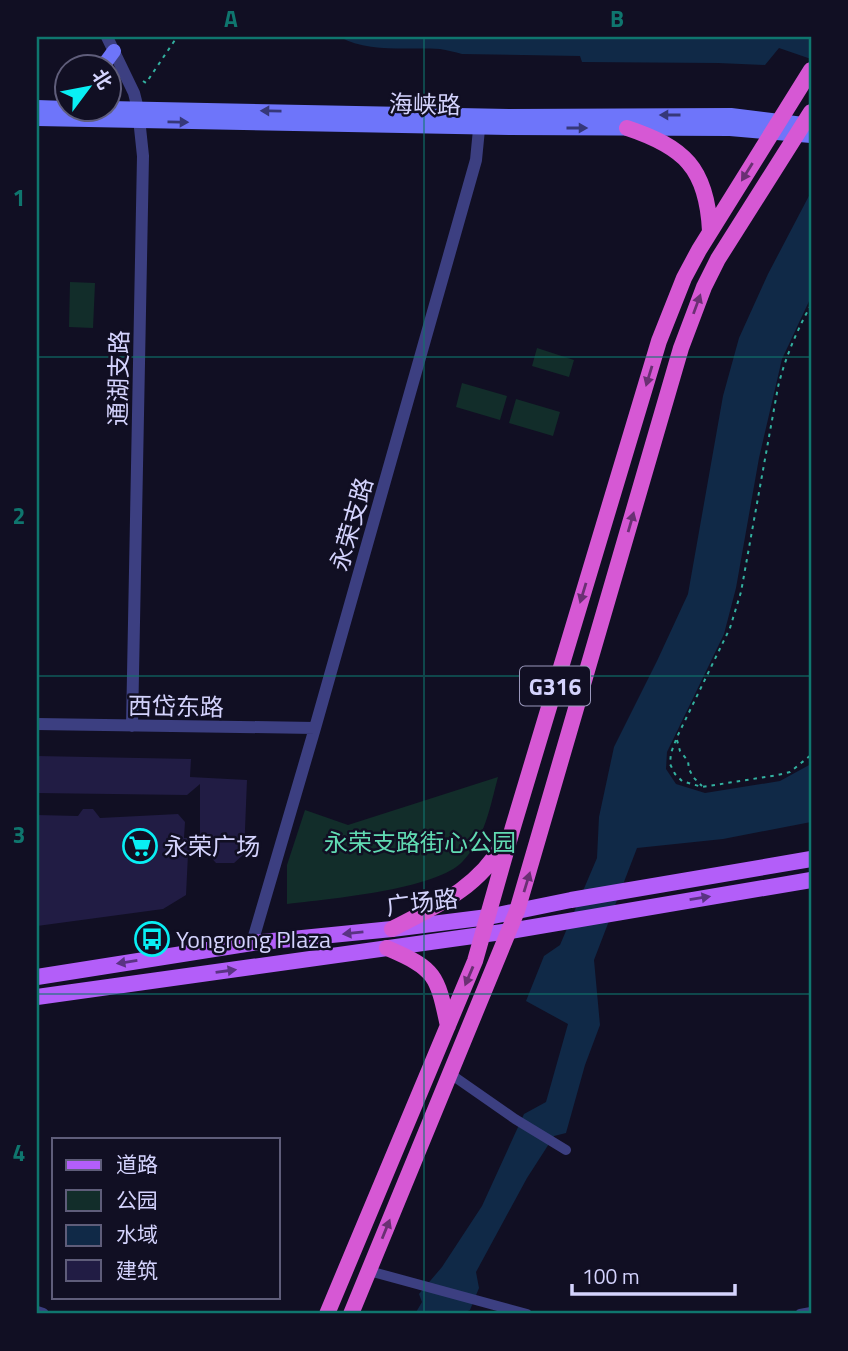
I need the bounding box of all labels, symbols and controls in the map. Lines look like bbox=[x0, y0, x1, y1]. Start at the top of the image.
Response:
text: A bbox=[224, 1, 238, 36]
text: B bbox=[610, 1, 624, 36]
north arrow bbox=[52, 52, 122, 122]
text: 北 bbox=[86, 63, 120, 94]
street label: 海峡路 bbox=[389, 85, 461, 123]
one-way arrow bbox=[260, 105, 282, 117]
one-way arrow bbox=[659, 109, 681, 121]
one-way arrow bbox=[168, 116, 190, 128]
one-way arrow bbox=[567, 122, 589, 134]
one-way arrow bbox=[741, 162, 754, 182]
text: 1 bbox=[13, 180, 25, 215]
one-way arrow bbox=[692, 294, 703, 315]
street label: 通湖支路 bbox=[99, 330, 137, 426]
one-way arrow bbox=[643, 365, 653, 386]
street label: 永荣支路 bbox=[320, 473, 382, 575]
text: 2 bbox=[13, 498, 25, 533]
one-way arrow bbox=[626, 511, 636, 532]
one-way arrow bbox=[578, 583, 588, 604]
road number: G316 bbox=[520, 666, 590, 706]
street label: 西岱东路 bbox=[128, 687, 224, 725]
text: 3 bbox=[13, 817, 25, 852]
park label: 永荣支路街心公园 bbox=[324, 824, 516, 860]
supermarket icon: 永荣广场 bbox=[121, 827, 159, 865]
place label: 永荣广场 bbox=[164, 828, 260, 864]
one-way arrow bbox=[522, 871, 532, 892]
street label: 广场路 bbox=[384, 880, 460, 924]
one-way arrow bbox=[690, 892, 712, 903]
bus stop icon: Yongrong Plaza bbox=[133, 920, 171, 958]
place label: Yongrong Plaza bbox=[176, 921, 331, 957]
one-way arrow bbox=[342, 928, 364, 939]
one-way arrow bbox=[116, 957, 138, 968]
one-way arrow bbox=[464, 965, 475, 986]
one-way arrow bbox=[215, 966, 237, 977]
text: 4 bbox=[13, 1135, 25, 1170]
legend bbox=[52, 1138, 280, 1298]
text: 道路 bbox=[116, 1148, 158, 1180]
text: 公园 bbox=[116, 1184, 158, 1216]
text: 水域 bbox=[116, 1218, 158, 1250]
one-way arrow bbox=[381, 1218, 392, 1239]
scale bar bbox=[572, 1253, 734, 1297]
text: 建筑 bbox=[116, 1254, 158, 1286]
text: 100 m bbox=[582, 1260, 639, 1292]

